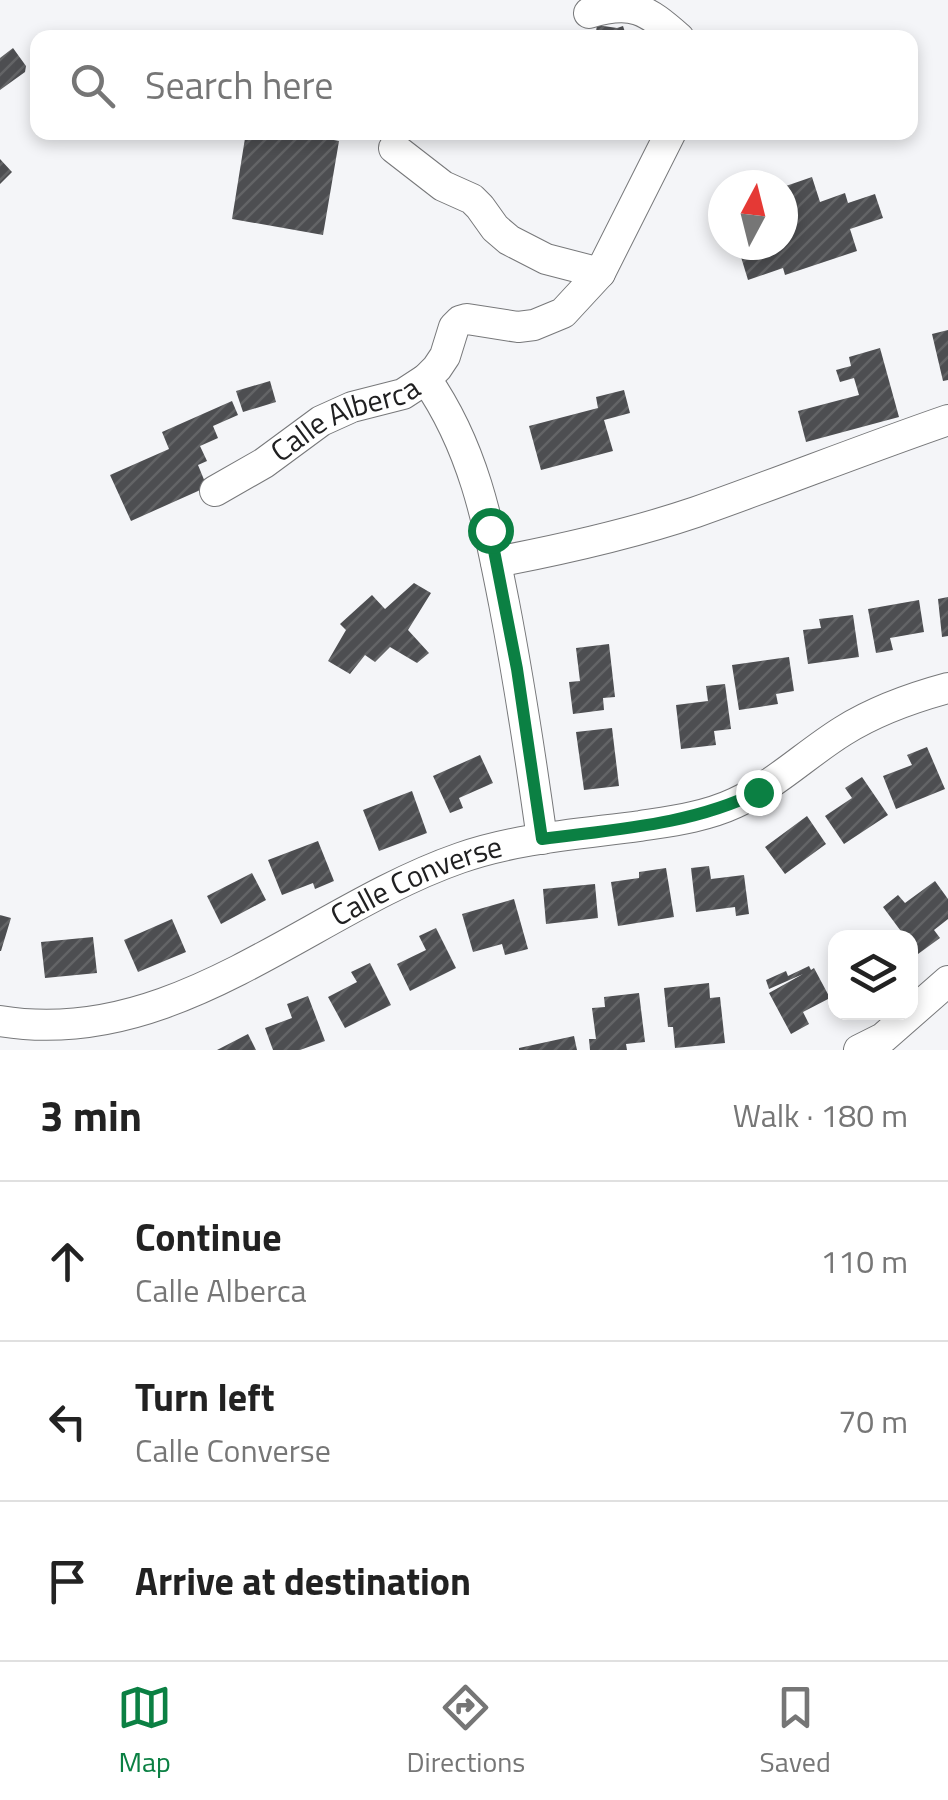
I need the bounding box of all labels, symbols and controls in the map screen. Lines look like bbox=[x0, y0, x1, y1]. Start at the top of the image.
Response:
search box bbox=[30, 30, 918, 140]
text: Search here bbox=[145, 56, 333, 114]
icon: search bbox=[65, 58, 120, 113]
north arrow bbox=[708, 170, 798, 260]
street label: Calle Alberca bbox=[260, 365, 429, 473]
route start bbox=[468, 508, 514, 554]
route end bbox=[736, 770, 782, 816]
street label: Calle Converse bbox=[322, 823, 507, 938]
map controls bbox=[828, 930, 918, 1020]
button: layers bbox=[828, 930, 918, 1020]
text: 3 min bbox=[40, 1083, 142, 1147]
text: Walk · 180 m bbox=[733, 1091, 908, 1139]
text: Continue bbox=[135, 1208, 282, 1266]
icon: ahead bbox=[40, 1234, 95, 1289]
text: 110 m bbox=[820, 1237, 908, 1285]
text: Calle Alberca bbox=[135, 1266, 307, 1314]
text: Turn left bbox=[135, 1368, 275, 1426]
icon: left bbox=[40, 1394, 95, 1449]
text: 70 m bbox=[838, 1397, 908, 1445]
text: Calle Converse bbox=[135, 1426, 331, 1474]
text: Arrive at destination bbox=[135, 1552, 471, 1610]
icon: arrive bbox=[40, 1554, 95, 1609]
tab: Map bbox=[117, 1680, 172, 1783]
tab: Directions bbox=[406, 1680, 525, 1783]
tab: Saved bbox=[760, 1680, 831, 1783]

